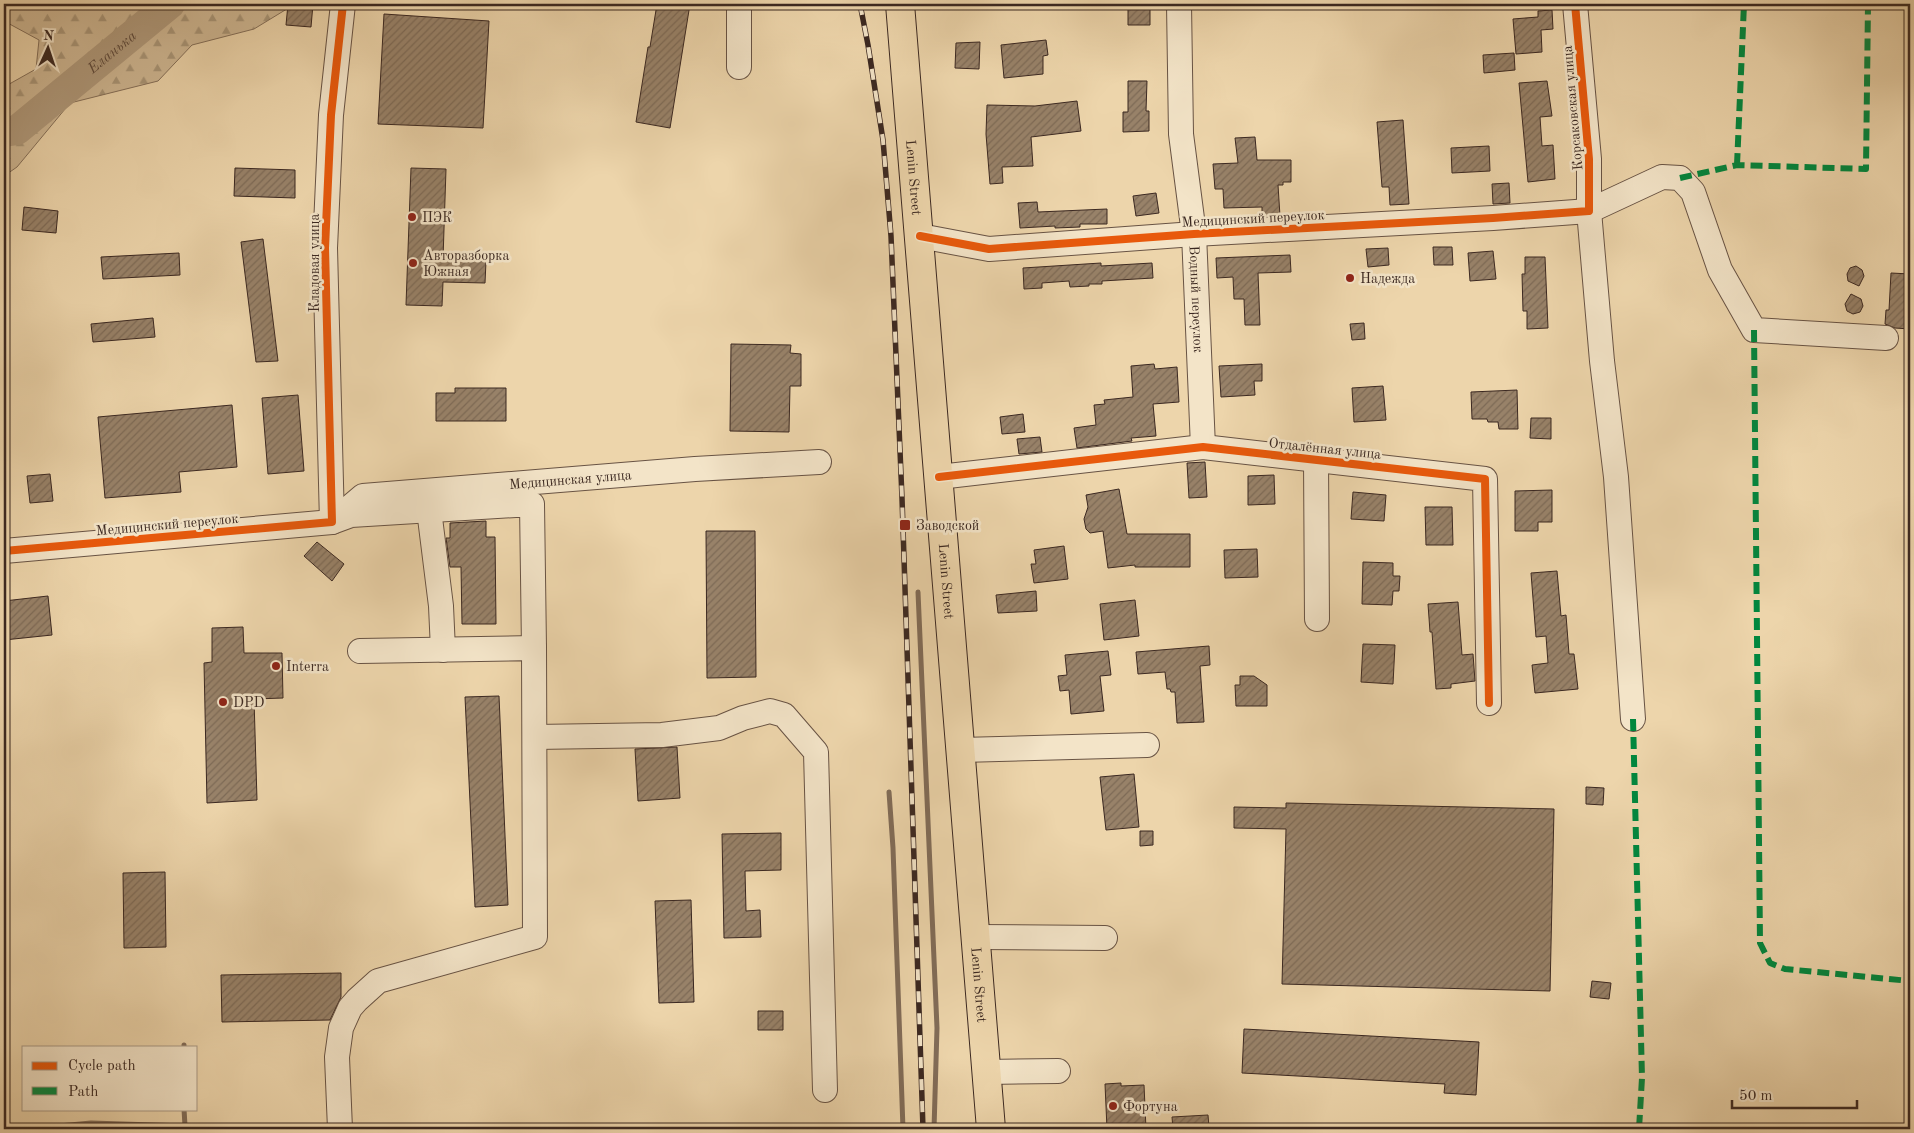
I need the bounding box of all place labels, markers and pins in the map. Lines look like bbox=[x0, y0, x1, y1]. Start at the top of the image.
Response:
marker: ПЭК bbox=[406, 211, 418, 223]
place label: ПЭК bbox=[422, 211, 452, 225]
place label: Авторазборка Южная bbox=[423, 249, 509, 279]
marker: Авторазборка Южная bbox=[407, 257, 419, 269]
marker: Надежда bbox=[1344, 272, 1356, 284]
place label: Надежда bbox=[1360, 272, 1415, 286]
marker: Заводской bbox=[898, 518, 912, 532]
place label: Заводской bbox=[916, 519, 979, 533]
marker: Interra bbox=[270, 660, 282, 672]
place label: Interra bbox=[286, 660, 329, 674]
marker: DPD bbox=[217, 696, 229, 708]
place label: DPD bbox=[233, 696, 264, 710]
marker: Фортуна bbox=[1107, 1100, 1119, 1112]
place label: Фортуна bbox=[1123, 1100, 1178, 1114]

